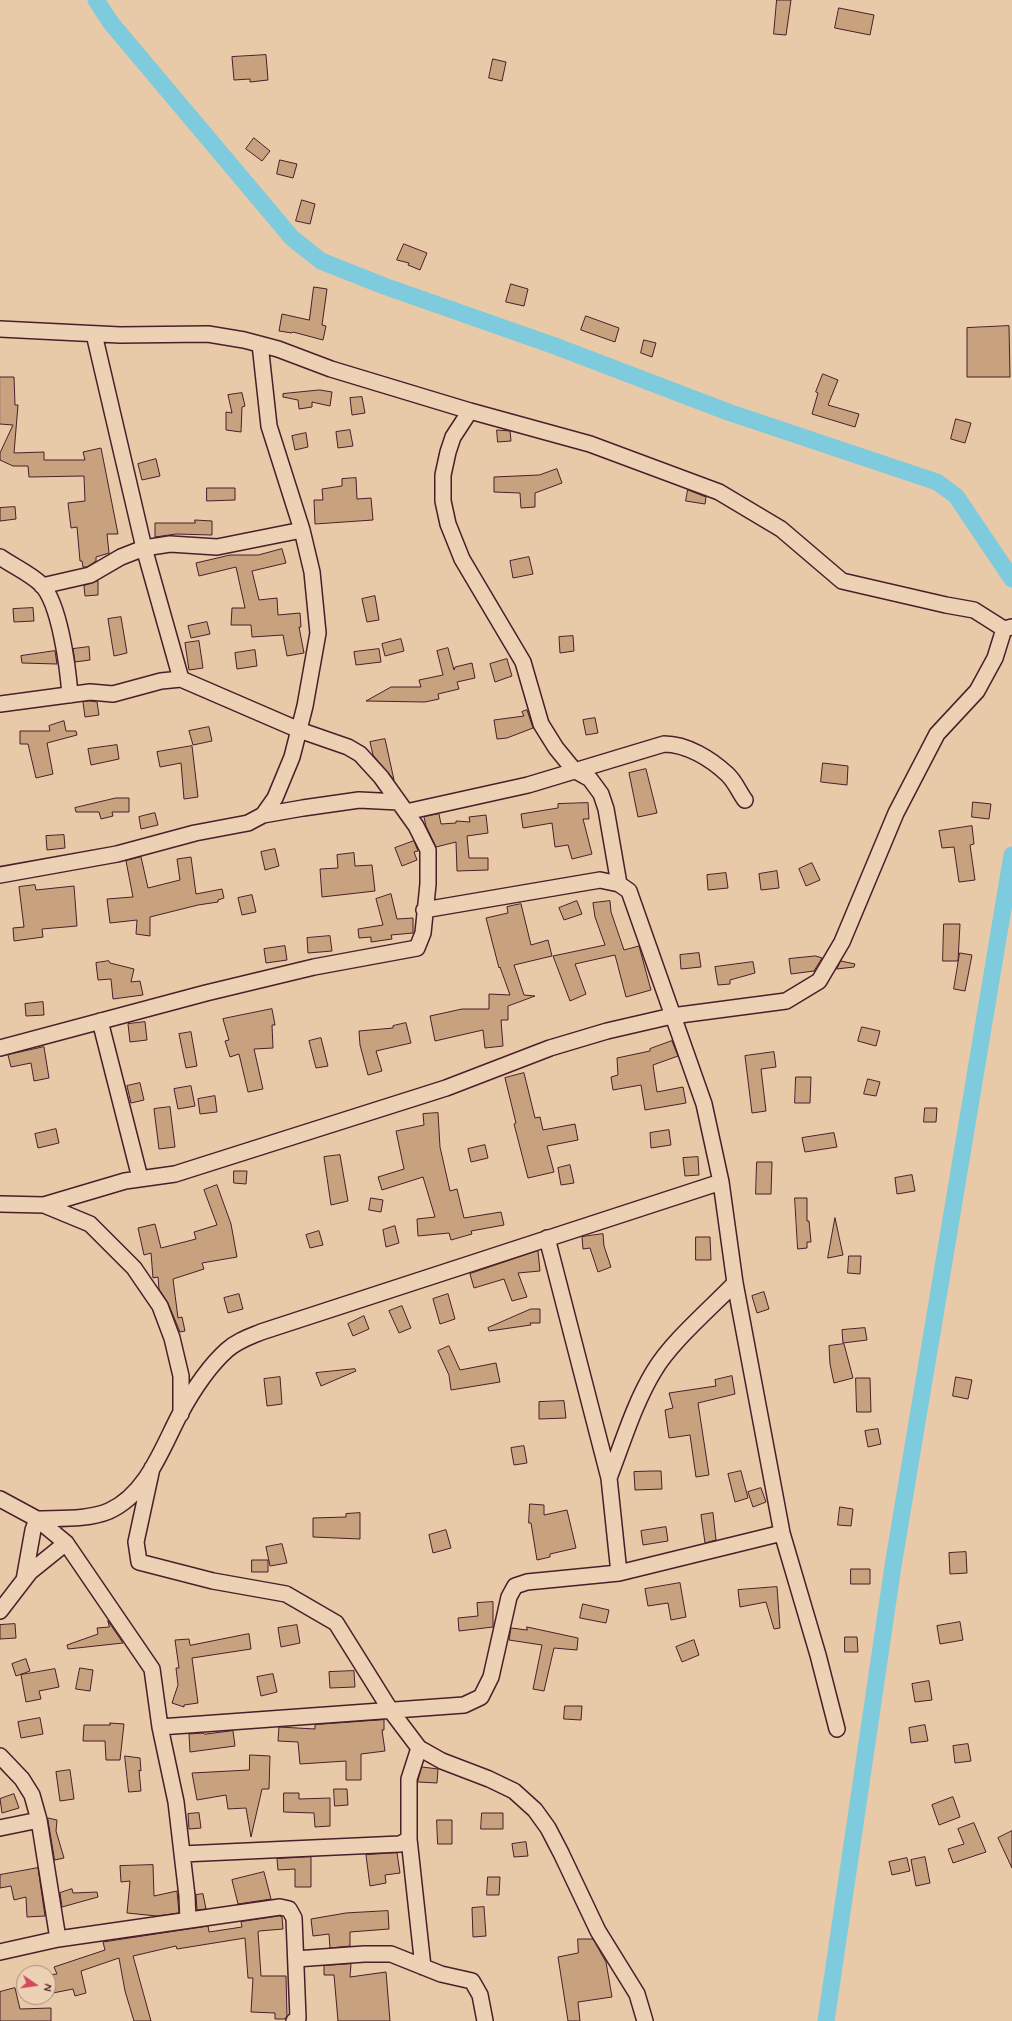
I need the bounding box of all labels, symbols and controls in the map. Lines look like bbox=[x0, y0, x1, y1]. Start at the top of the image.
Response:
north arrow bbox=[16, 1965, 56, 2005]
text: N bbox=[39, 1982, 54, 1993]

